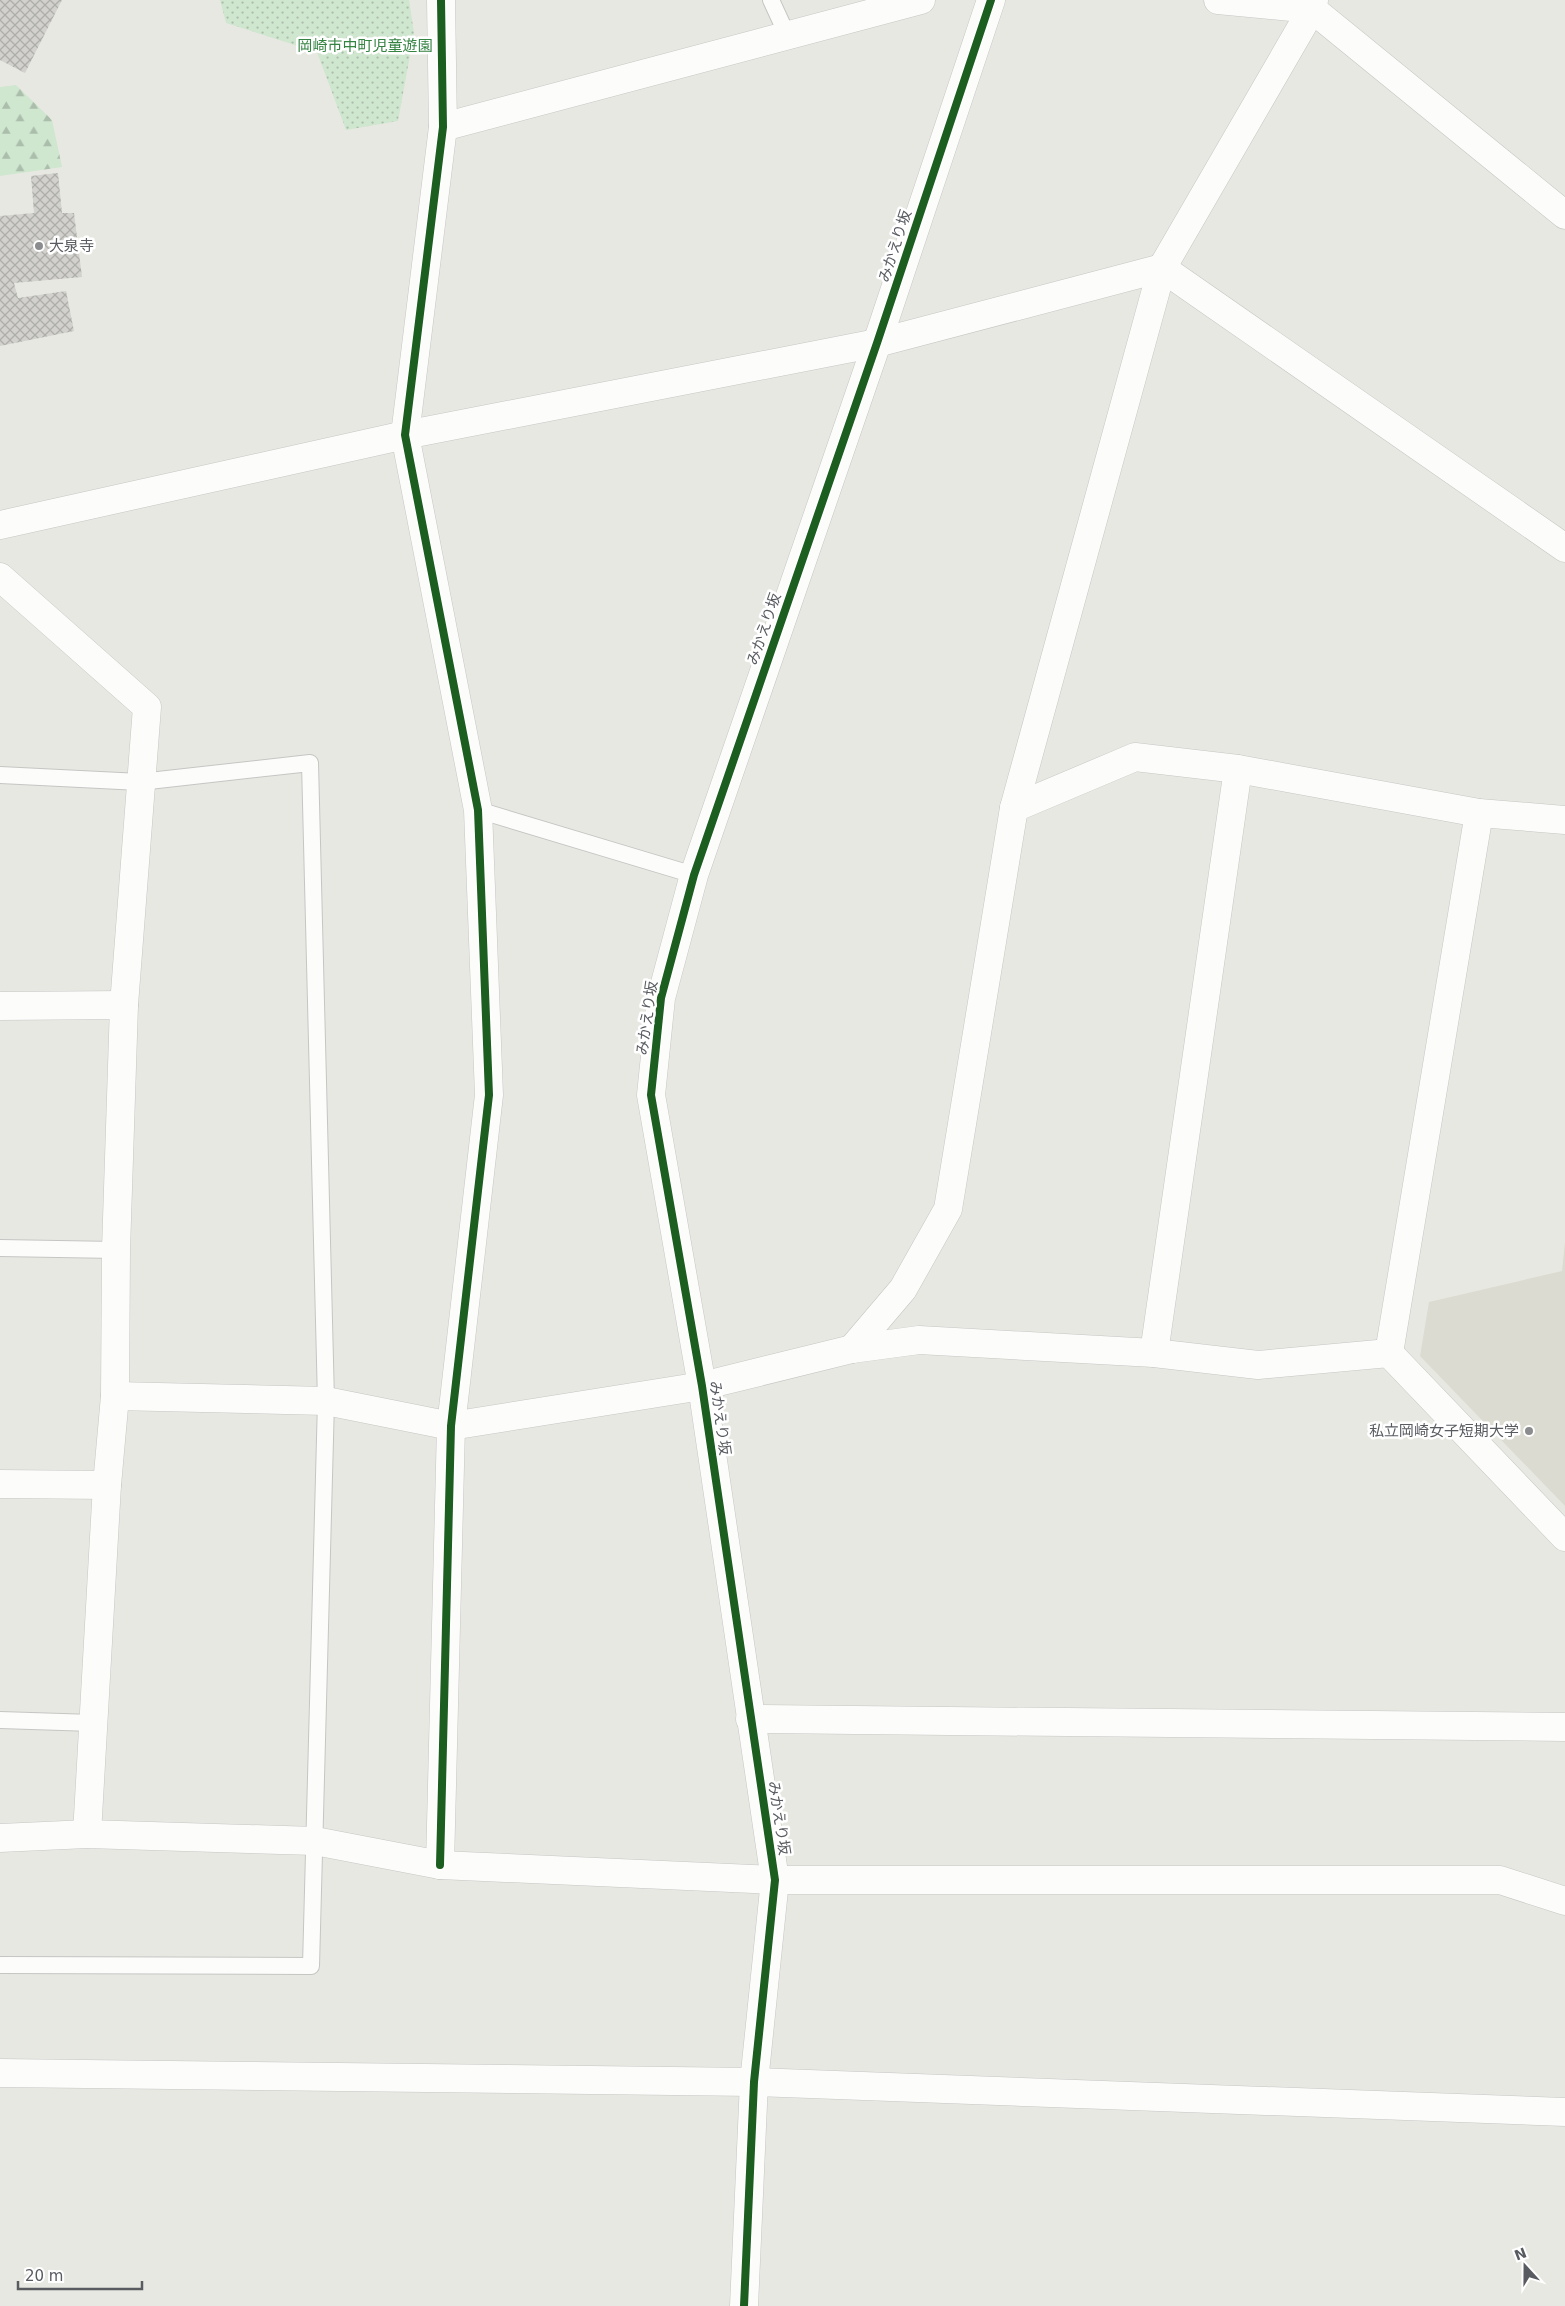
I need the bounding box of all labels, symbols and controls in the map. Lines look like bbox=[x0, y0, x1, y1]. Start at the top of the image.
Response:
park label: 岡崎市中町児童遊園 bbox=[297, 37, 433, 55]
street label: みかえり坂 bbox=[875, 208, 915, 284]
place label: 大泉寺 bbox=[49, 237, 94, 255]
marker: 大泉寺 bbox=[33, 240, 45, 252]
street label: みかえり坂 bbox=[743, 591, 785, 667]
street label: みかえり坂 bbox=[633, 980, 661, 1056]
street label: みかえり坂 bbox=[706, 1380, 734, 1456]
place label: 私立岡崎女子短期大学 bbox=[1369, 1422, 1519, 1440]
marker: 私立岡崎女子短期大学 bbox=[1523, 1425, 1535, 1437]
street label: みかえり坂 bbox=[764, 1780, 794, 1856]
north arrow bbox=[1500, 2241, 1550, 2291]
text: N bbox=[1512, 2244, 1529, 2263]
scale bar bbox=[18, 2258, 141, 2290]
text: 20 m bbox=[25, 2267, 63, 2285]

